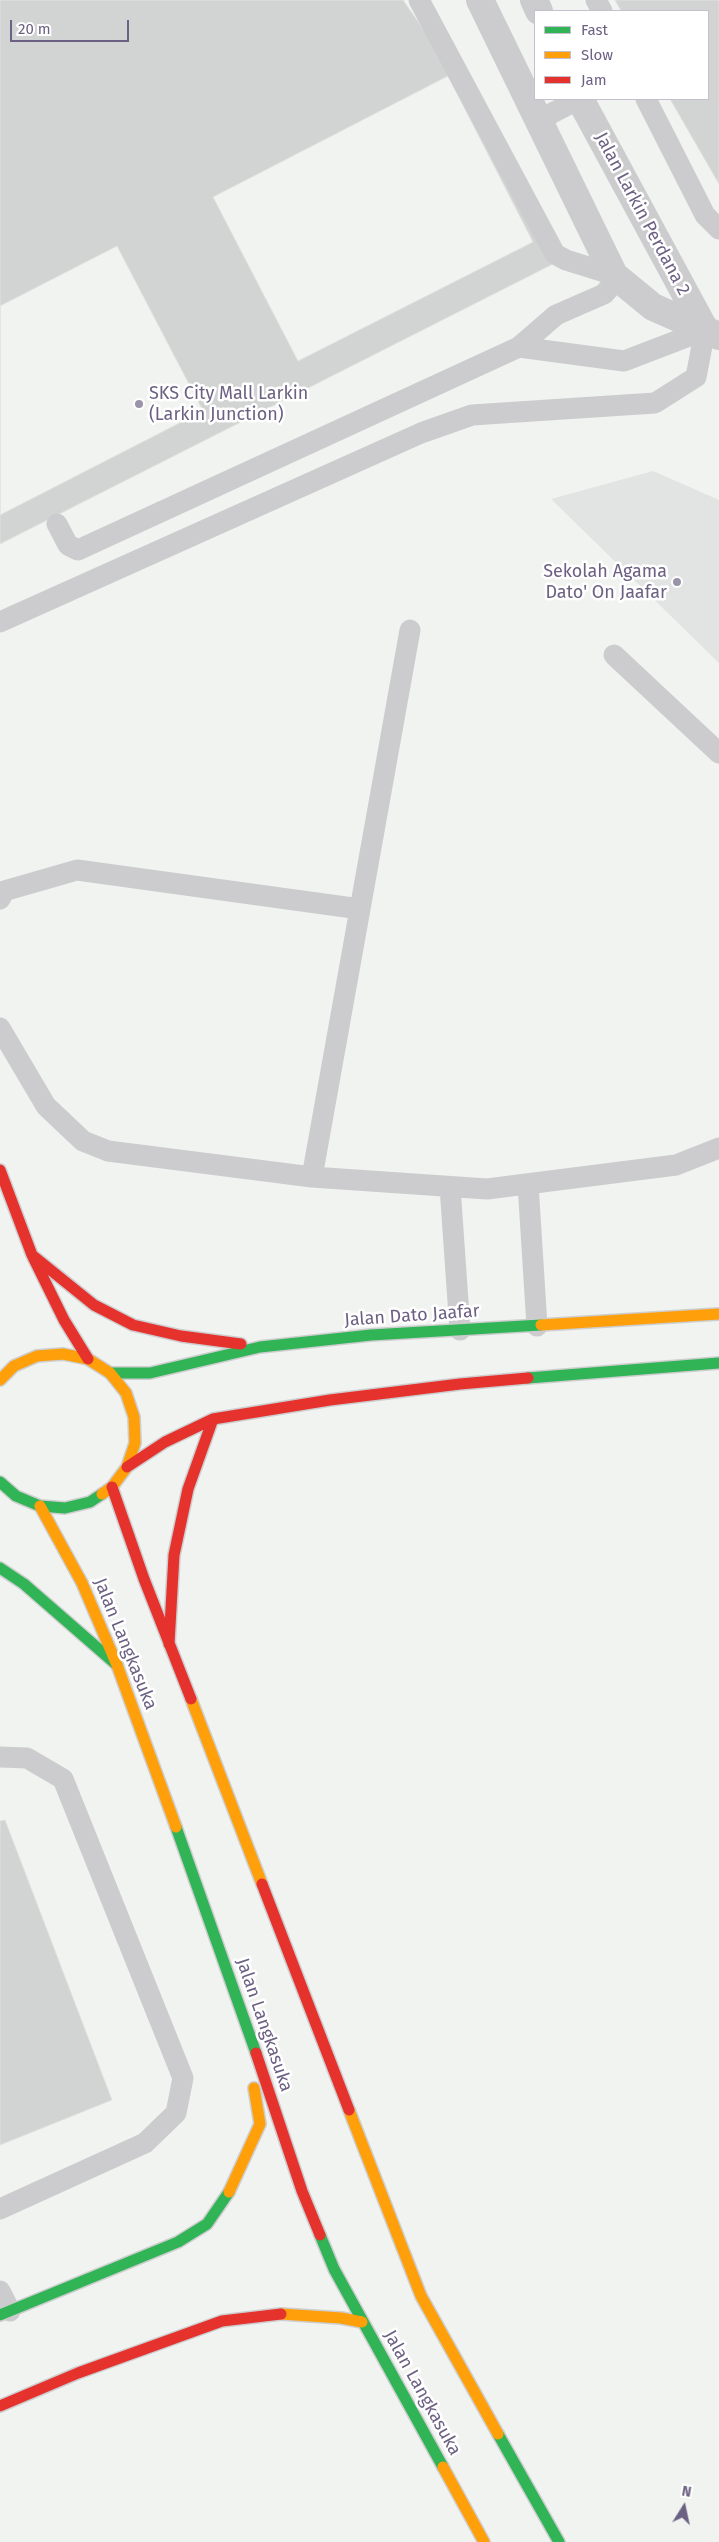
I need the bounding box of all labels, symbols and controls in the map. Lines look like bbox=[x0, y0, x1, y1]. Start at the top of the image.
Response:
scale bar bbox=[12, 10, 131, 42]
legend bbox=[534, 10, 709, 100]
text: 20 m bbox=[18, 20, 51, 38]
text: Fast bbox=[581, 21, 608, 39]
text: Slow bbox=[581, 46, 613, 64]
text: Jam bbox=[581, 71, 607, 89]
street label: Jalan Larkin Perdana 2 bbox=[590, 129, 694, 299]
place label: SKS City Mall Larkin (Larkin Junction) bbox=[149, 383, 308, 426]
marker: SKS City Mall Larkin (Larkin Junction) bbox=[133, 398, 145, 410]
place label: Sekolah Agama Dato' On Jaafar bbox=[543, 561, 667, 604]
marker: Sekolah Agama Dato' On Jaafar bbox=[671, 576, 683, 588]
street label: Jalan Dato Jaafar bbox=[344, 1301, 480, 1331]
street label: Jalan Langkasuka bbox=[89, 1575, 161, 1713]
street label: Jalan Langkasuka bbox=[231, 1955, 297, 2095]
street label: Jalan Langkasuka bbox=[379, 2327, 465, 2459]
north arrow bbox=[659, 2482, 709, 2532]
text: N bbox=[681, 2483, 693, 2501]

